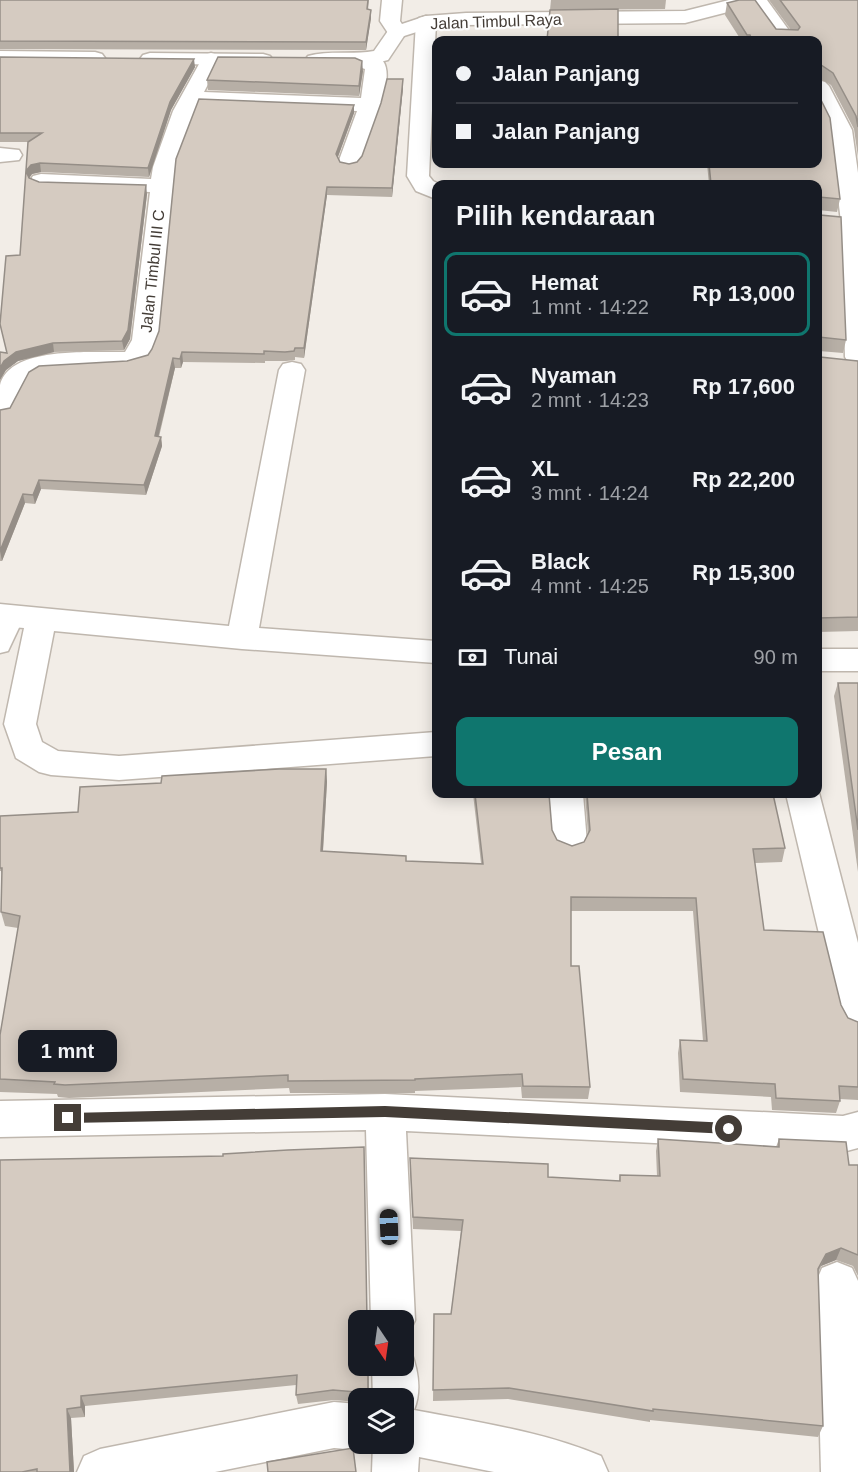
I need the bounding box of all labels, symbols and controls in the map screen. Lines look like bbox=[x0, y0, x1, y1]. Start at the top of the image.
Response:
street label: Jalan Timbul Raya bbox=[430, 11, 562, 32]
text: Jalan Panjang bbox=[492, 61, 640, 86]
text: Jalan Panjang bbox=[492, 119, 640, 144]
text: Pilih kendaraan bbox=[456, 201, 656, 231]
street label: Jalan Timbul III C bbox=[138, 209, 167, 333]
icon: car bbox=[459, 267, 513, 321]
text: Hemat bbox=[531, 270, 598, 295]
text: Rp 13,000 bbox=[692, 281, 795, 306]
text: 1 mnt · 14:22 bbox=[531, 296, 649, 318]
icon: car bbox=[459, 360, 513, 414]
text: Nyaman bbox=[531, 363, 617, 388]
text: Rp 17,600 bbox=[692, 374, 795, 399]
text: 2 mnt · 14:23 bbox=[531, 389, 649, 411]
icon: car bbox=[459, 453, 513, 507]
text: XL bbox=[531, 456, 559, 481]
text: Rp 22,200 bbox=[692, 467, 795, 492]
text: 3 mnt · 14:24 bbox=[531, 482, 649, 504]
icon: car bbox=[459, 546, 513, 600]
text: Black bbox=[531, 549, 590, 574]
text: Rp 15,300 bbox=[692, 560, 795, 585]
text: 4 mnt · 14:25 bbox=[531, 575, 649, 597]
icon: cash bbox=[456, 641, 489, 674]
text: Tunai bbox=[504, 644, 558, 669]
text: 90 m bbox=[754, 646, 798, 668]
button: Pesan bbox=[456, 717, 798, 786]
callout: 1 mnt bbox=[19, 1031, 118, 1073]
text: 1 mnt bbox=[41, 1040, 94, 1062]
route end bbox=[54, 1104, 81, 1131]
route start bbox=[715, 1115, 742, 1142]
car bbox=[379, 1209, 399, 1245]
north arrow bbox=[348, 1310, 414, 1376]
map controls bbox=[348, 1310, 414, 1454]
button: layers bbox=[348, 1388, 414, 1454]

